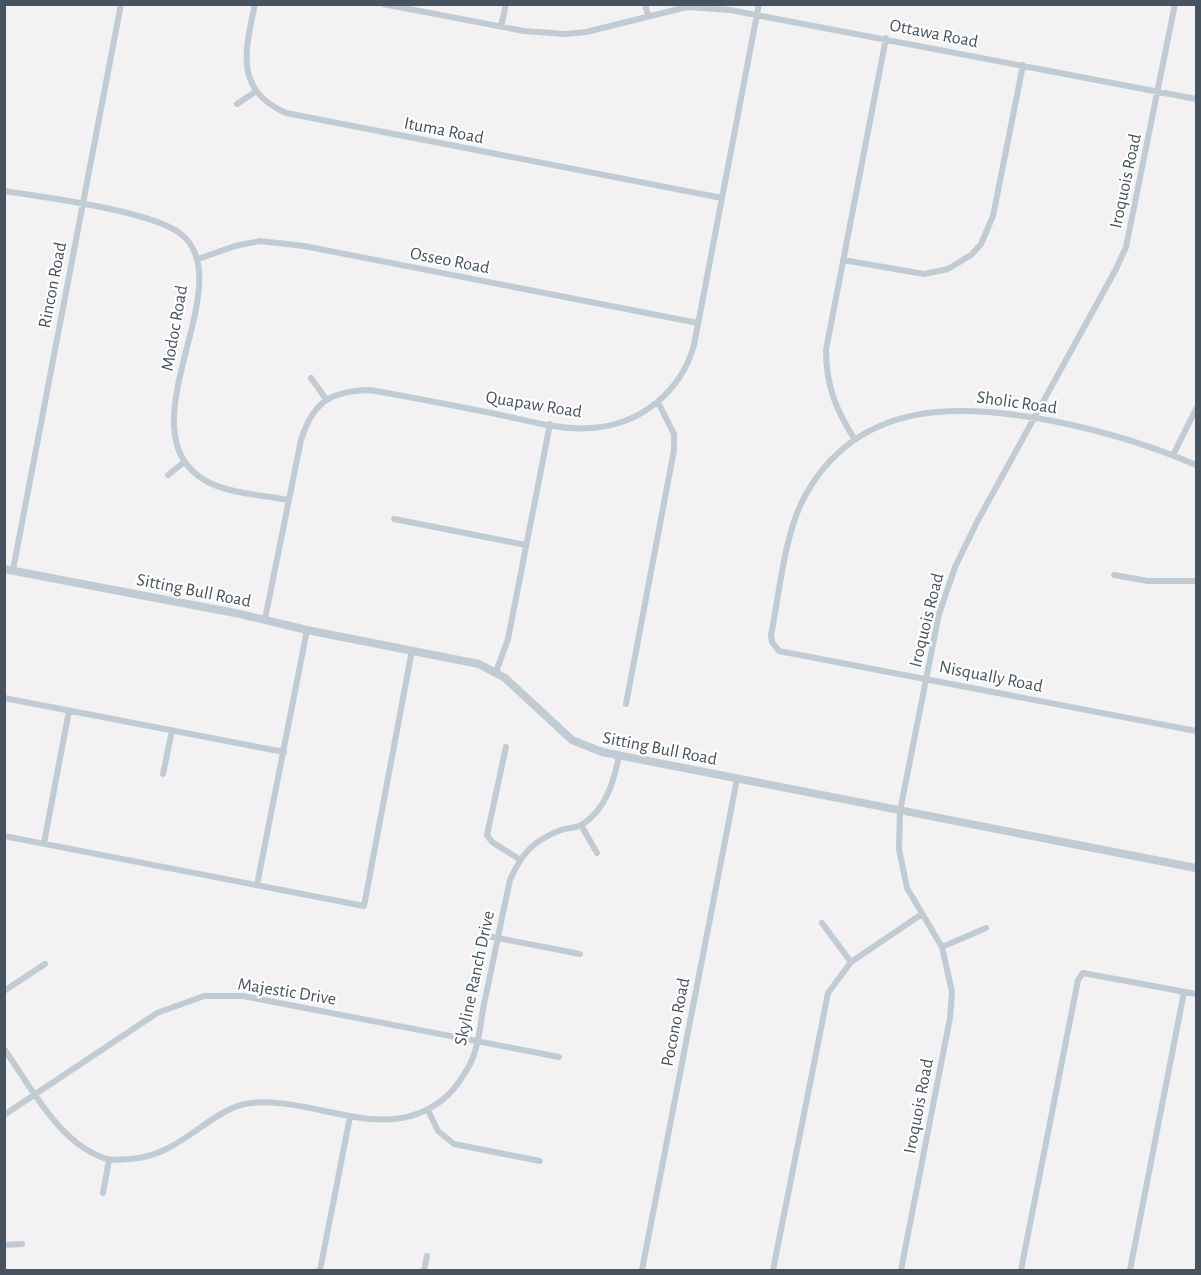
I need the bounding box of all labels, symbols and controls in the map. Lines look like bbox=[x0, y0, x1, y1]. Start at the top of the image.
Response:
street label: Ottawa Road bbox=[888, 17, 980, 51]
street label: Ituma Road bbox=[402, 114, 485, 148]
street label: Iroquois Road bbox=[1107, 132, 1145, 230]
street label: Rincon Road bbox=[36, 241, 70, 330]
street label: Osseo Road bbox=[408, 244, 491, 278]
street label: Modoc Road bbox=[159, 284, 191, 372]
street label: Quapaw Road bbox=[484, 388, 583, 421]
street label: Sholic Road bbox=[975, 388, 1058, 418]
street label: Sitting Bull Road bbox=[135, 571, 253, 611]
street label: Iroquois Road bbox=[907, 571, 947, 669]
street label: Nisqually Road bbox=[937, 658, 1044, 696]
street label: Sitting Bull Road bbox=[601, 729, 719, 769]
street label: Skyline Ranch Drive bbox=[452, 909, 498, 1047]
street label: Majestic Drive bbox=[236, 975, 337, 1009]
street label: Pocono Road bbox=[659, 976, 693, 1068]
street label: Iroquois Road bbox=[901, 1057, 937, 1155]

